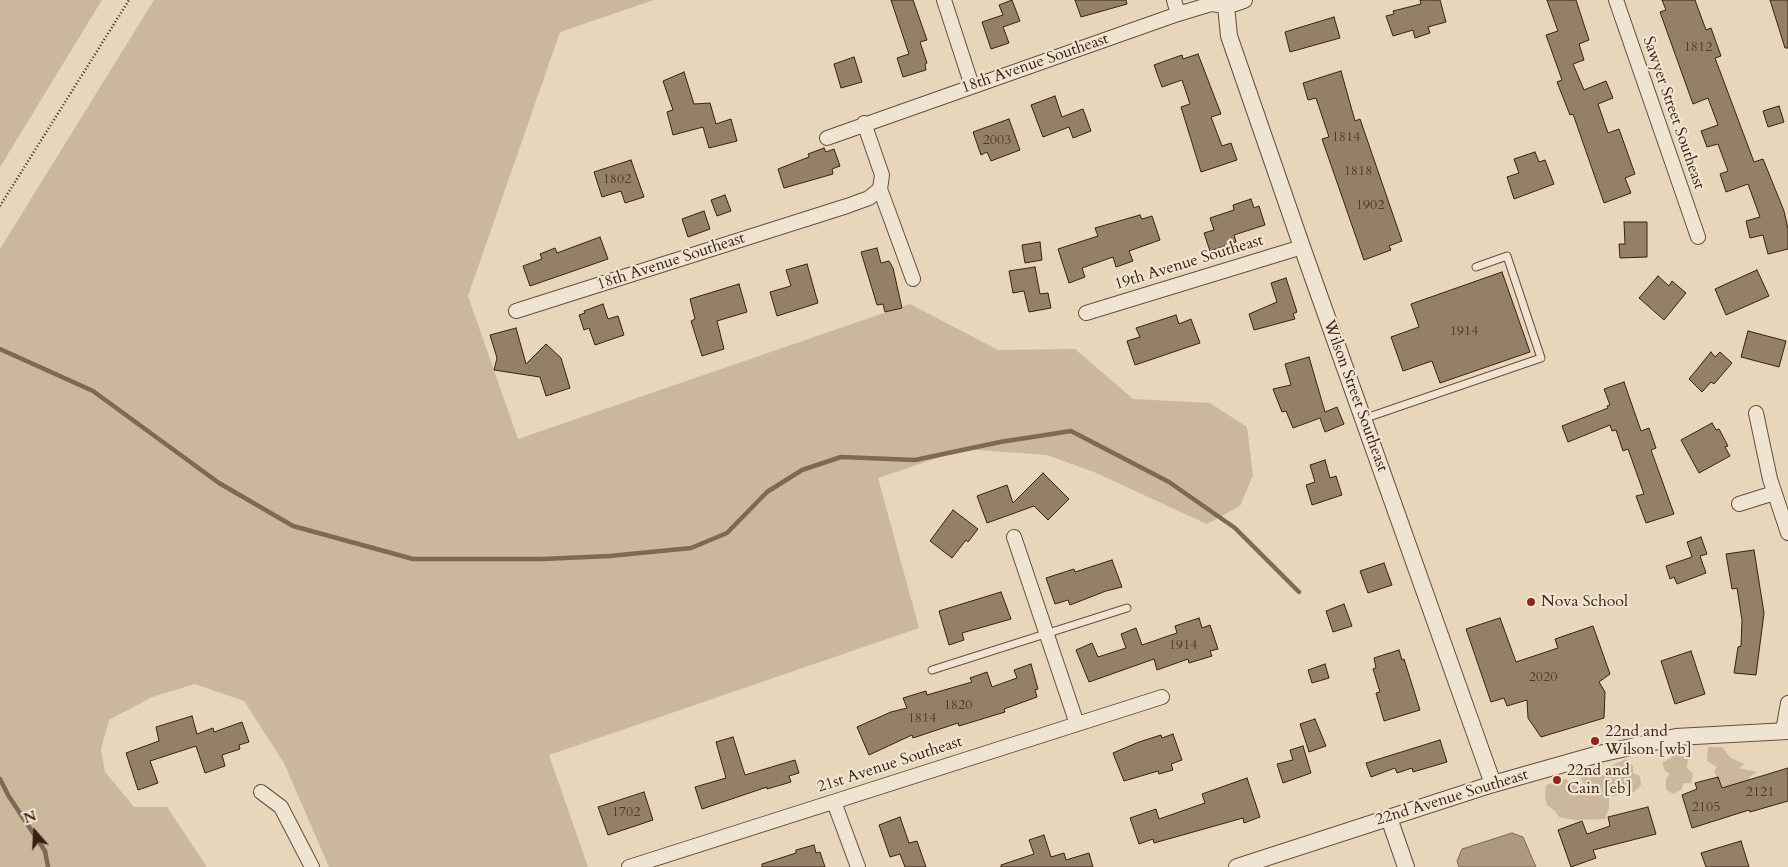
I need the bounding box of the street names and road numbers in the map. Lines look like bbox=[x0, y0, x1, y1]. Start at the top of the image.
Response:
street label: 18th Avenue Southeast bbox=[959, 30, 1111, 98]
street label: Sawyer Street Southeast bbox=[1638, 34, 1708, 192]
street label: 18th Avenue Southeast bbox=[595, 229, 747, 295]
street label: 19th Avenue Southeast bbox=[1112, 231, 1266, 295]
street label: Wilson Street Southeast bbox=[1319, 317, 1391, 475]
street label: 21st Avenue Southeast bbox=[815, 733, 965, 797]
street label: 22nd Avenue Southeast bbox=[1373, 766, 1531, 830]

